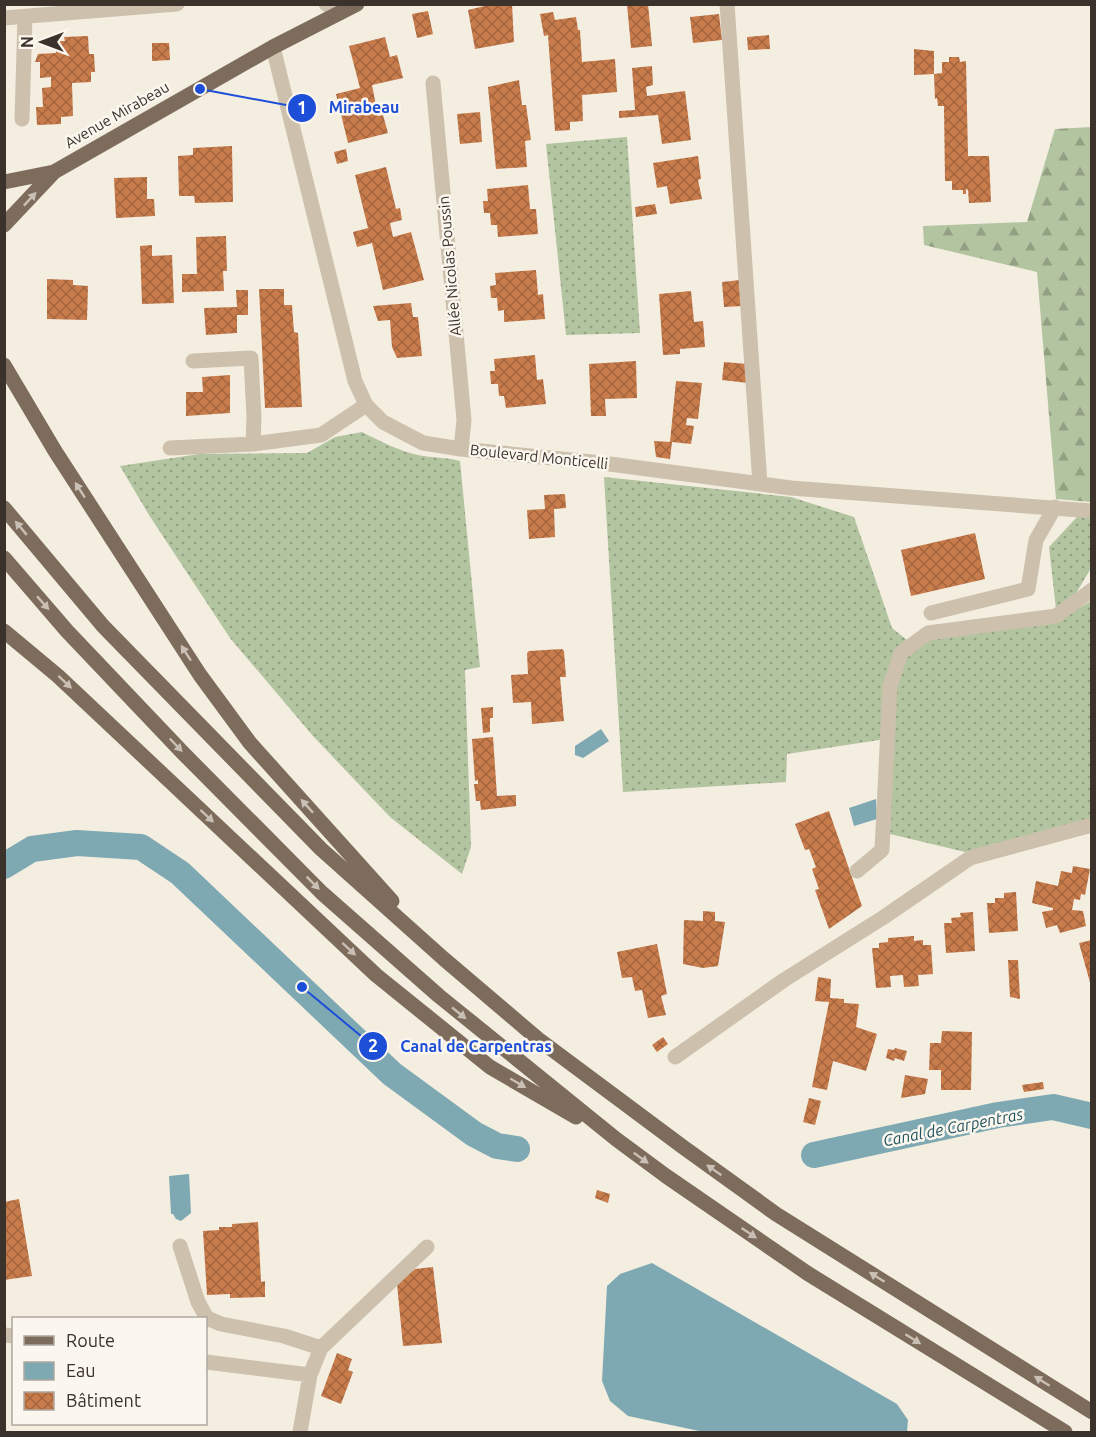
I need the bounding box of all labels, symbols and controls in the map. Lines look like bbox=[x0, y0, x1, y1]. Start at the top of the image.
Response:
north arrow bbox=[12, 12, 72, 72]
text: N bbox=[18, 36, 36, 48]
street label: Avenue Mirabeau bbox=[62, 78, 172, 151]
callout: Mirabeau bbox=[287, 91, 412, 125]
text: 1 bbox=[297, 97, 307, 117]
text: Mirabeau bbox=[329, 98, 399, 116]
one-way arrow bbox=[22, 192, 36, 206]
street label: Allée Nicolas Poussin bbox=[435, 195, 464, 337]
street label: Boulevard Monticelli bbox=[469, 441, 609, 472]
one-way arrow bbox=[75, 482, 86, 498]
one-way arrow bbox=[15, 521, 28, 536]
one-way arrow bbox=[36, 595, 49, 611]
one-way arrow bbox=[180, 646, 192, 662]
one-way arrow bbox=[57, 675, 72, 688]
one-way arrow bbox=[168, 738, 182, 752]
one-way arrow bbox=[301, 799, 314, 814]
one-way arrow bbox=[199, 809, 214, 822]
one-way arrow bbox=[306, 876, 320, 891]
one-way arrow bbox=[342, 942, 356, 956]
one-way arrow bbox=[451, 1006, 467, 1019]
callout: Canal de Carpentras bbox=[358, 1029, 564, 1063]
text: 2 bbox=[368, 1035, 378, 1055]
text: Canal de Carpentras bbox=[400, 1037, 552, 1055]
one-way arrow bbox=[510, 1078, 526, 1089]
water label: Canal de Carpentras bbox=[882, 1105, 1025, 1149]
one-way arrow bbox=[632, 1152, 648, 1164]
one-way arrow bbox=[707, 1164, 723, 1176]
one-way arrow bbox=[741, 1227, 757, 1238]
one-way arrow bbox=[868, 1272, 885, 1283]
legend bbox=[12, 1317, 207, 1425]
text: Route bbox=[66, 1330, 115, 1350]
one-way arrow bbox=[905, 1333, 921, 1344]
text: Eau bbox=[66, 1360, 96, 1380]
one-way arrow bbox=[1034, 1375, 1050, 1386]
text: Bâtiment bbox=[66, 1390, 141, 1410]

